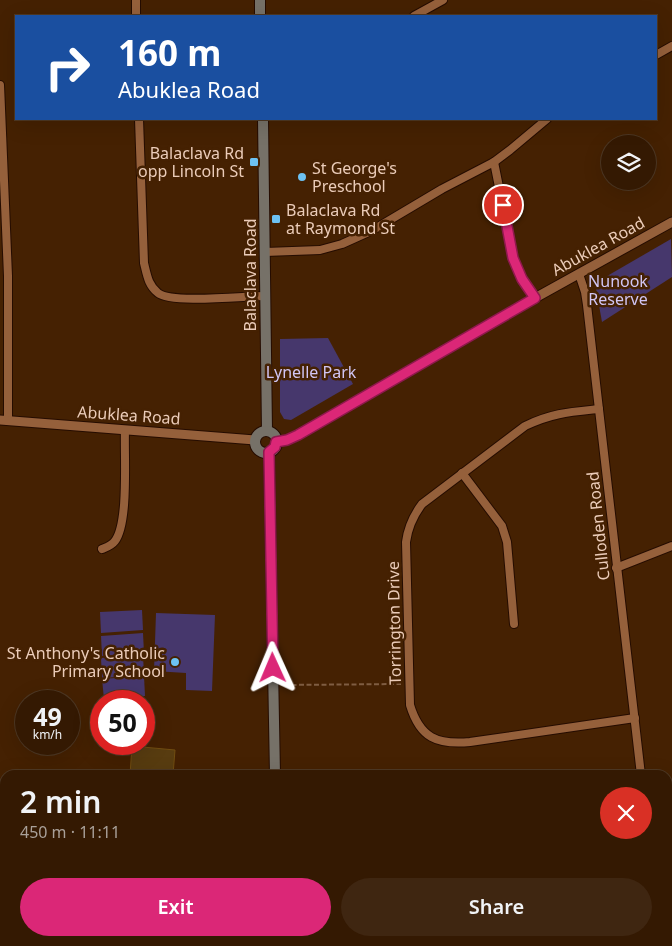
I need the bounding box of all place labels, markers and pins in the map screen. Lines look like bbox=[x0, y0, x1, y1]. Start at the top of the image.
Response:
place label: Balaclava Rd opp Lincoln St bbox=[138, 142, 244, 182]
marker: Balaclava Rd opp Lincoln St bbox=[248, 156, 260, 168]
place label: St George's Preschool bbox=[312, 157, 397, 197]
marker: St George's Preschool bbox=[296, 171, 308, 183]
pin bbox=[482, 184, 524, 226]
place label: Balaclava Rd at Raymond St bbox=[286, 199, 395, 239]
marker: Balaclava Rd at Raymond St bbox=[270, 213, 282, 225]
place label: St Anthony's Catholic Primary School bbox=[7, 642, 165, 682]
marker: St Anthony's Catholic Primary School bbox=[169, 656, 181, 668]

